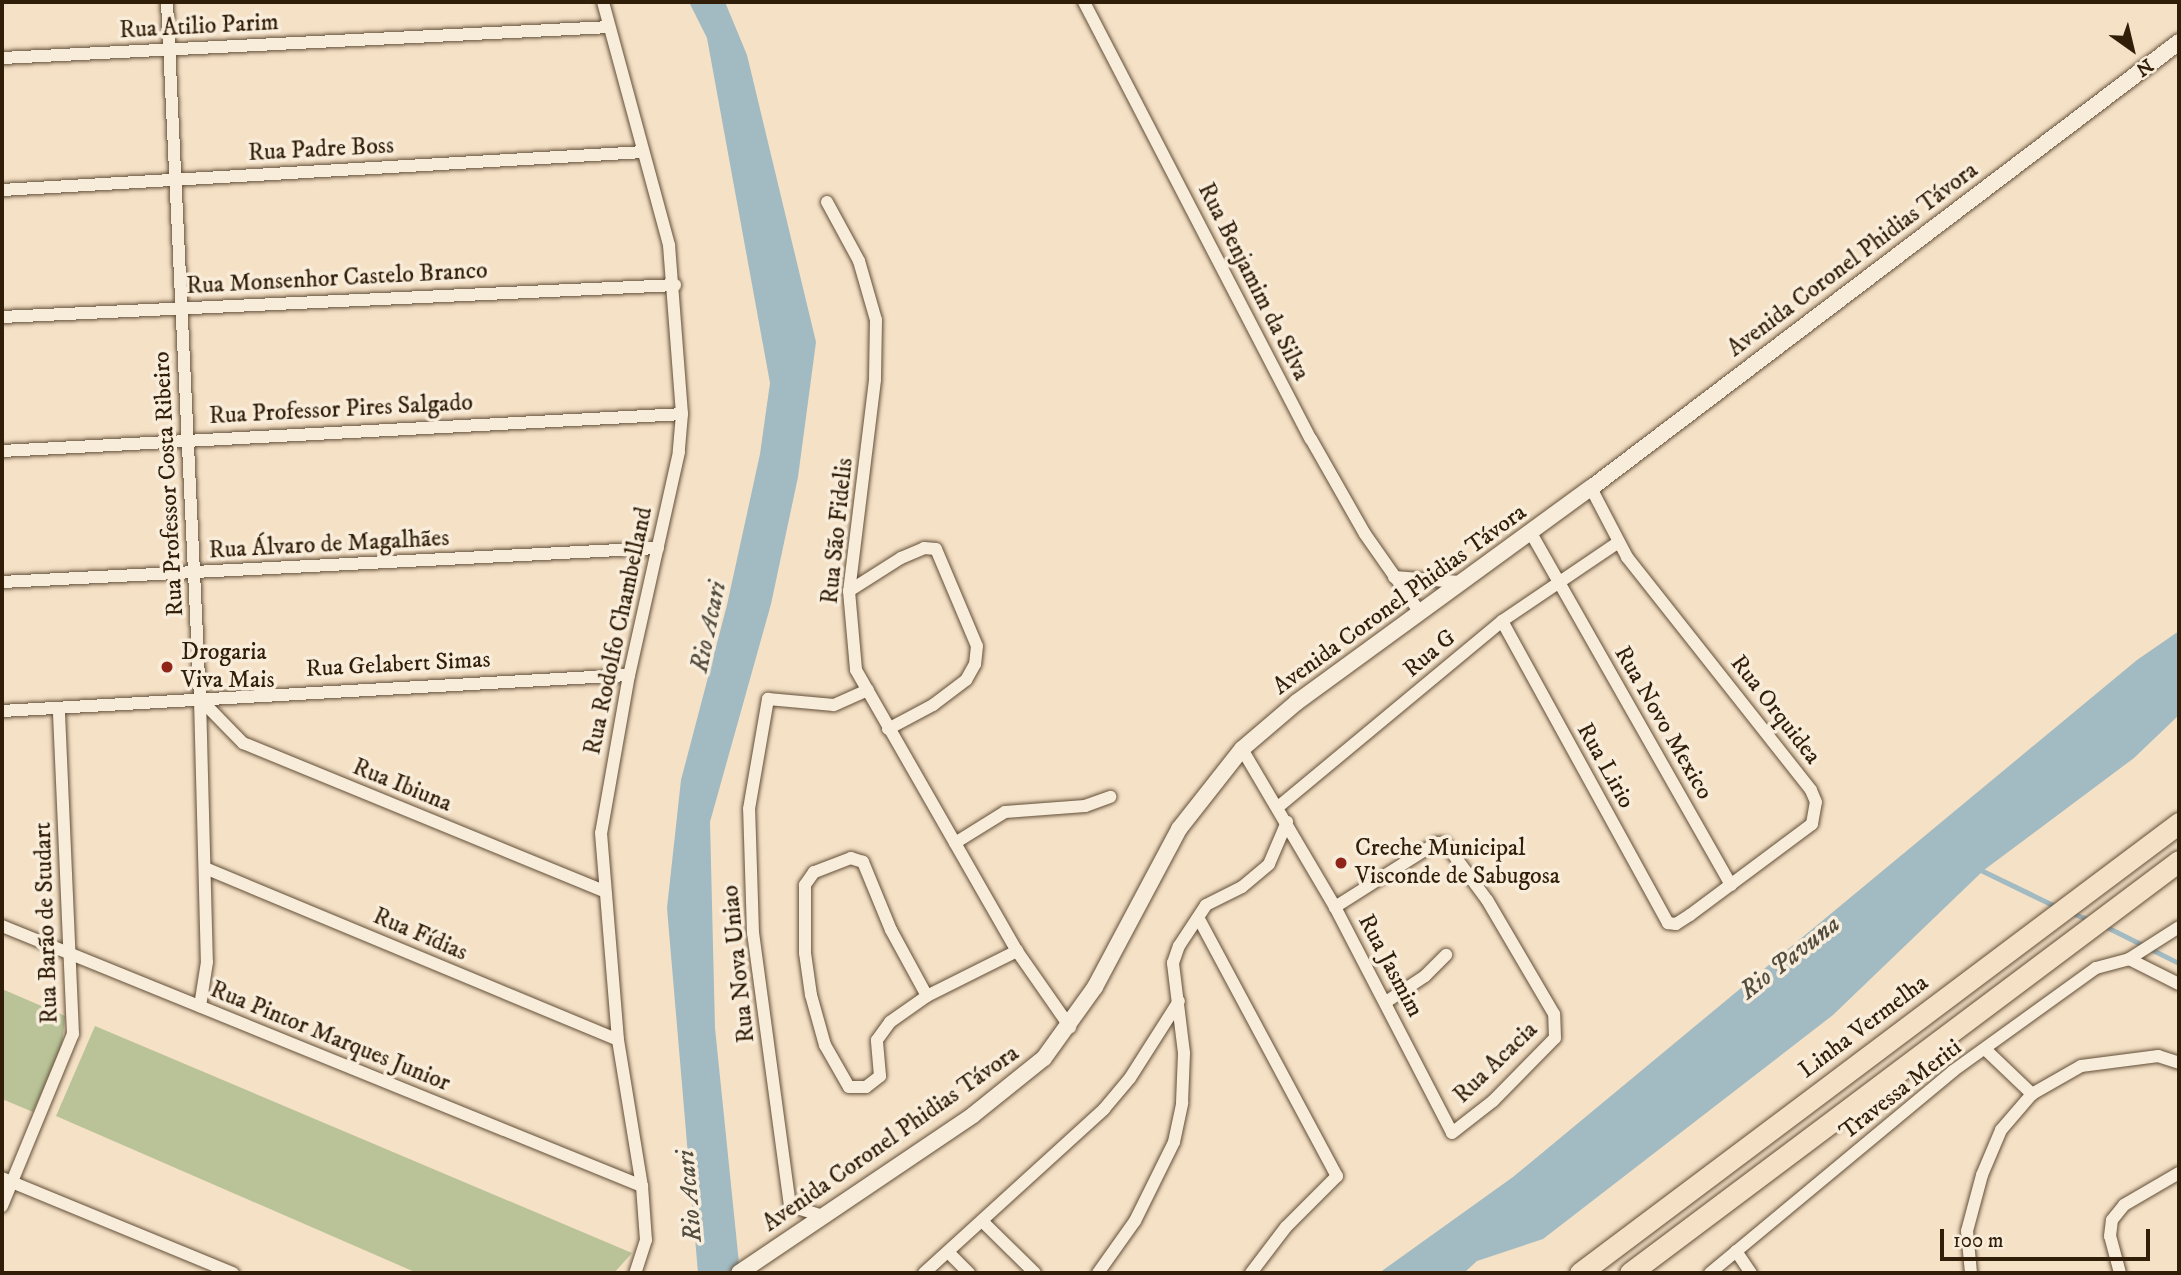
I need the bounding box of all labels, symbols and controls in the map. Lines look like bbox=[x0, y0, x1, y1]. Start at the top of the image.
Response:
street label: Rua Atilio Parim bbox=[119, 8, 279, 46]
north arrow bbox=[2097, 14, 2167, 84]
text: N bbox=[2131, 53, 2157, 81]
street label: Rua Padre Boss bbox=[247, 132, 395, 168]
street label: Avenida Coronel Phidias Távora bbox=[1722, 156, 1984, 364]
street label: Rua Benjamim da Silva bbox=[1191, 178, 1315, 386]
street label: Rua Monsenhor Castelo Branco bbox=[186, 257, 488, 301]
street label: Rua Professor Costa Ribeiro bbox=[148, 351, 190, 617]
street label: Rua Professor Pires Salgado bbox=[208, 389, 474, 431]
street label: Rua São Fidelis bbox=[816, 457, 860, 605]
street label: Avenida Coronel Phidias Távora bbox=[1268, 498, 1532, 702]
street label: Rua Rodolfo Chambelland bbox=[579, 505, 659, 757]
street label: Rua Álvaro de Magalhães bbox=[208, 524, 450, 566]
water label: Rio Acari bbox=[684, 579, 734, 675]
street label: Rua G bbox=[1398, 624, 1462, 684]
place label: Drogaria Viva Mais bbox=[181, 639, 274, 695]
street label: Rua Novo Mexico bbox=[1607, 641, 1719, 805]
street label: Rua Gelabert Simas bbox=[305, 646, 491, 684]
street label: Rua Orquidea bbox=[1723, 650, 1827, 770]
marker: Drogaria Viva Mais bbox=[159, 659, 175, 675]
street label: Rua Lirio bbox=[1570, 718, 1640, 814]
street label: Rua Ibiuna bbox=[348, 753, 456, 819]
street label: Rua Barão de Studart bbox=[29, 822, 65, 1024]
place label: Creche Municipal Visconde de Sabugosa bbox=[1355, 835, 1560, 891]
marker: Creche Municipal Visconde de Sabugosa bbox=[1333, 855, 1349, 871]
street label: Rua Nova Uniao bbox=[716, 884, 762, 1044]
street label: Rua Fídias bbox=[368, 902, 472, 968]
water label: Rio Pavuna bbox=[1733, 909, 1847, 1007]
street label: Rua Jasmim bbox=[1351, 910, 1429, 1022]
street label: Linha Vermelha bbox=[1794, 969, 1934, 1085]
street label: Rua Pintor Marques Junior bbox=[206, 976, 454, 1098]
street label: Rua Acacia bbox=[1448, 1016, 1544, 1110]
street label: Travessa Meriti bbox=[1834, 1033, 1968, 1147]
street label: Avenida Coronel Phidias Távora bbox=[757, 1039, 1025, 1239]
water label: Rio Acari bbox=[670, 1149, 710, 1243]
scale bar bbox=[1943, 1216, 2153, 1260]
text: 100 m bbox=[1953, 1228, 2004, 1254]

